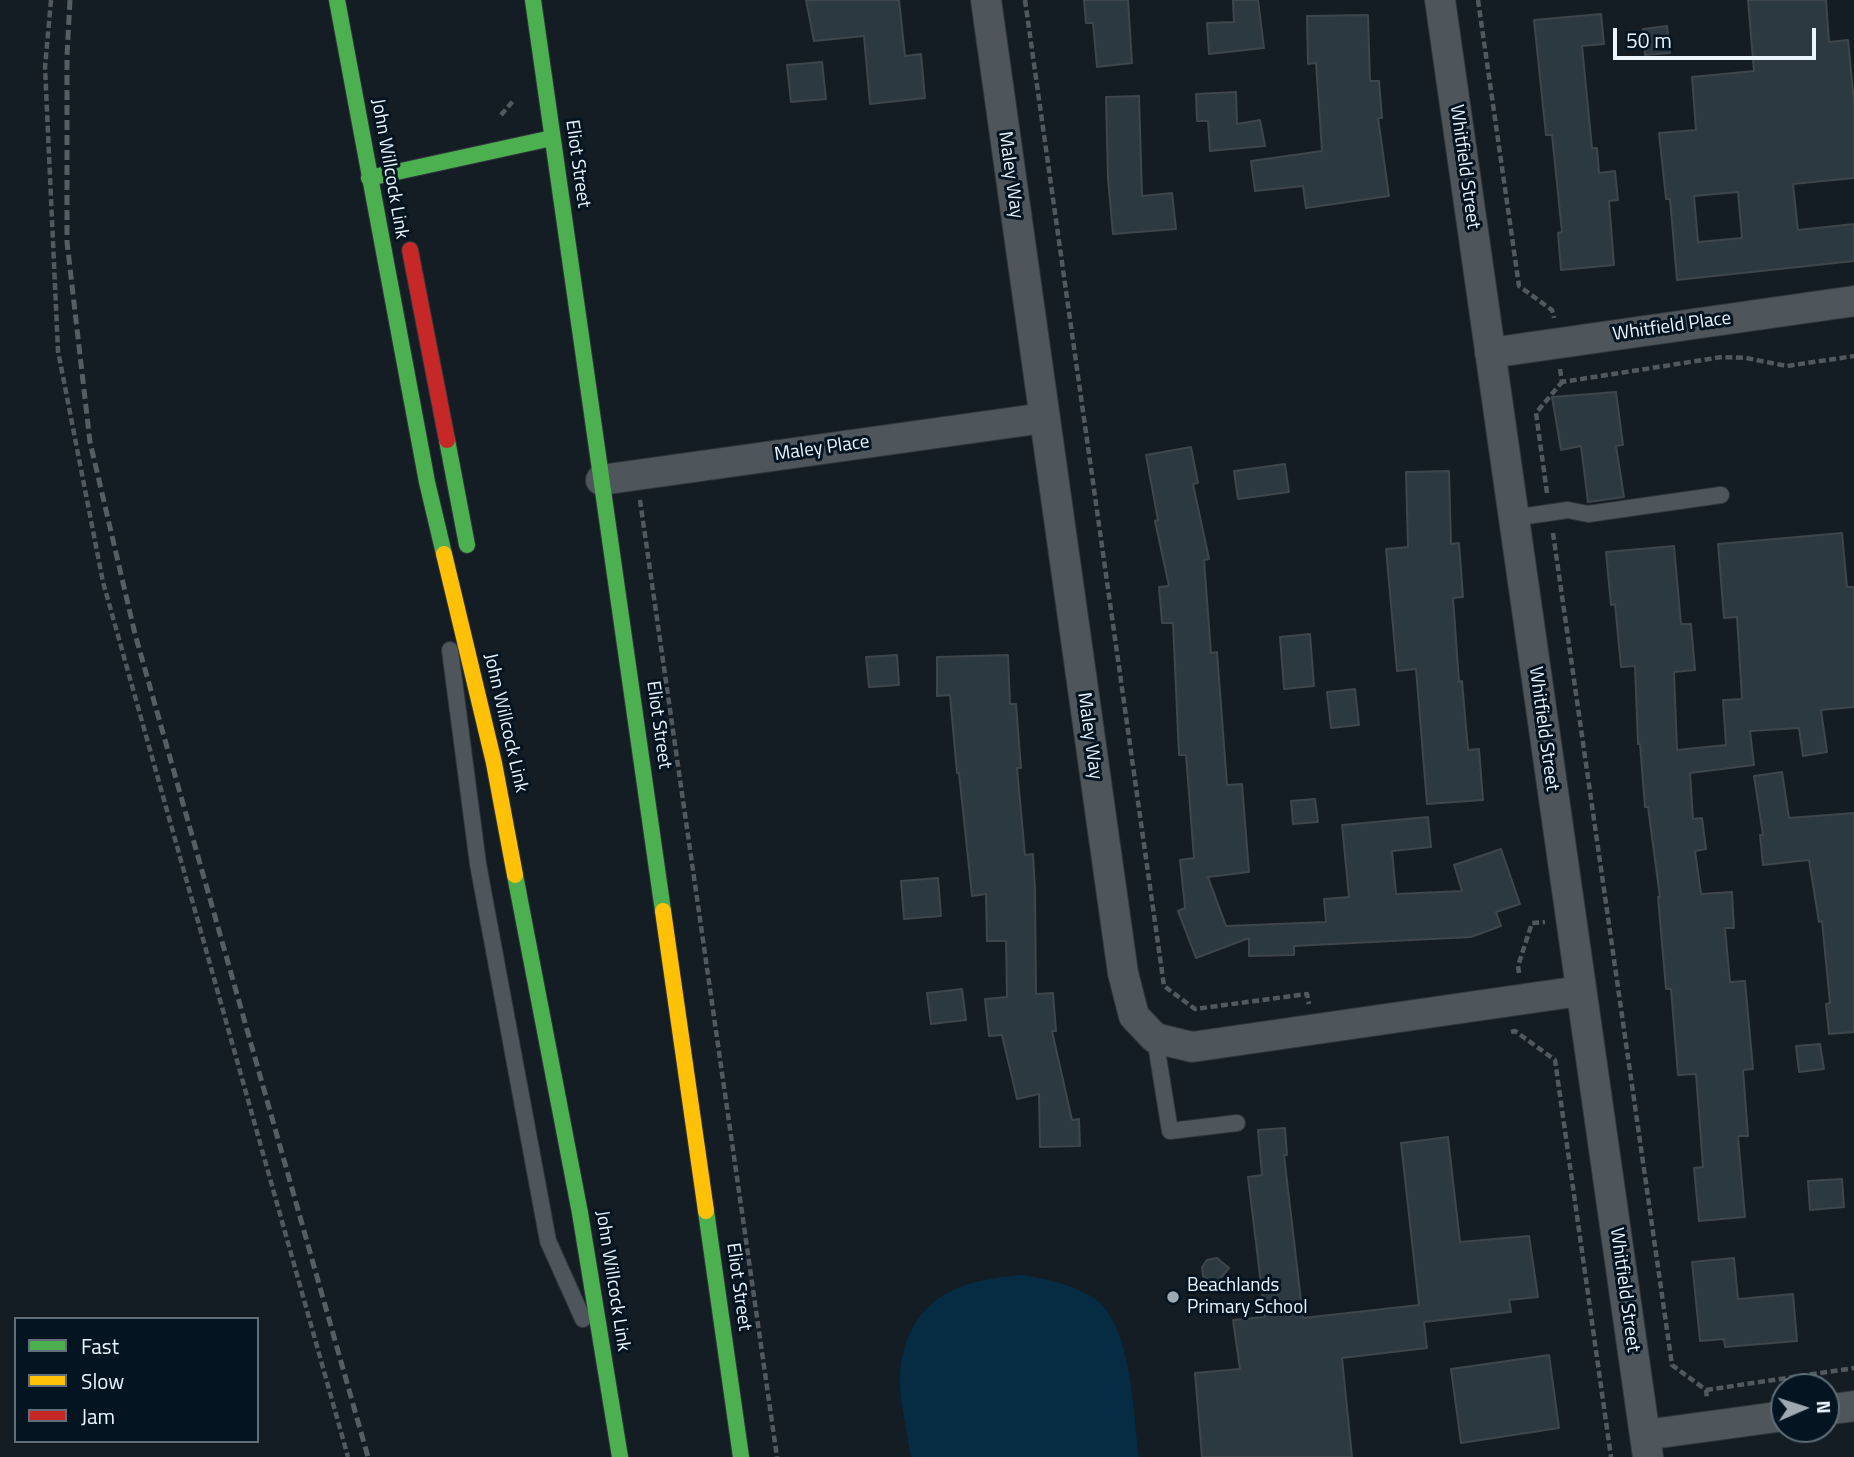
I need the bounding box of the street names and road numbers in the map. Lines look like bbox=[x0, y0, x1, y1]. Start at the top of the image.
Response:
street label: John Willcock Link bbox=[365, 97, 413, 241]
street label: Whitfield Street bbox=[1444, 103, 1484, 231]
street label: Eliot Street bbox=[560, 118, 594, 210]
street label: Maley Way bbox=[993, 130, 1027, 220]
street label: Whitfield Place bbox=[1611, 307, 1733, 347]
street label: Maley Place bbox=[773, 431, 871, 467]
street label: John Willcock Link bbox=[478, 651, 532, 795]
street label: Whitfield Street bbox=[1523, 665, 1563, 793]
street label: Eliot Street bbox=[641, 679, 675, 771]
street label: Maley Way bbox=[1072, 691, 1106, 781]
street label: John Willcock Link bbox=[590, 1209, 634, 1353]
street label: Whitfield Street bbox=[1604, 1226, 1644, 1354]
street label: Eliot Street bbox=[721, 1241, 755, 1333]

